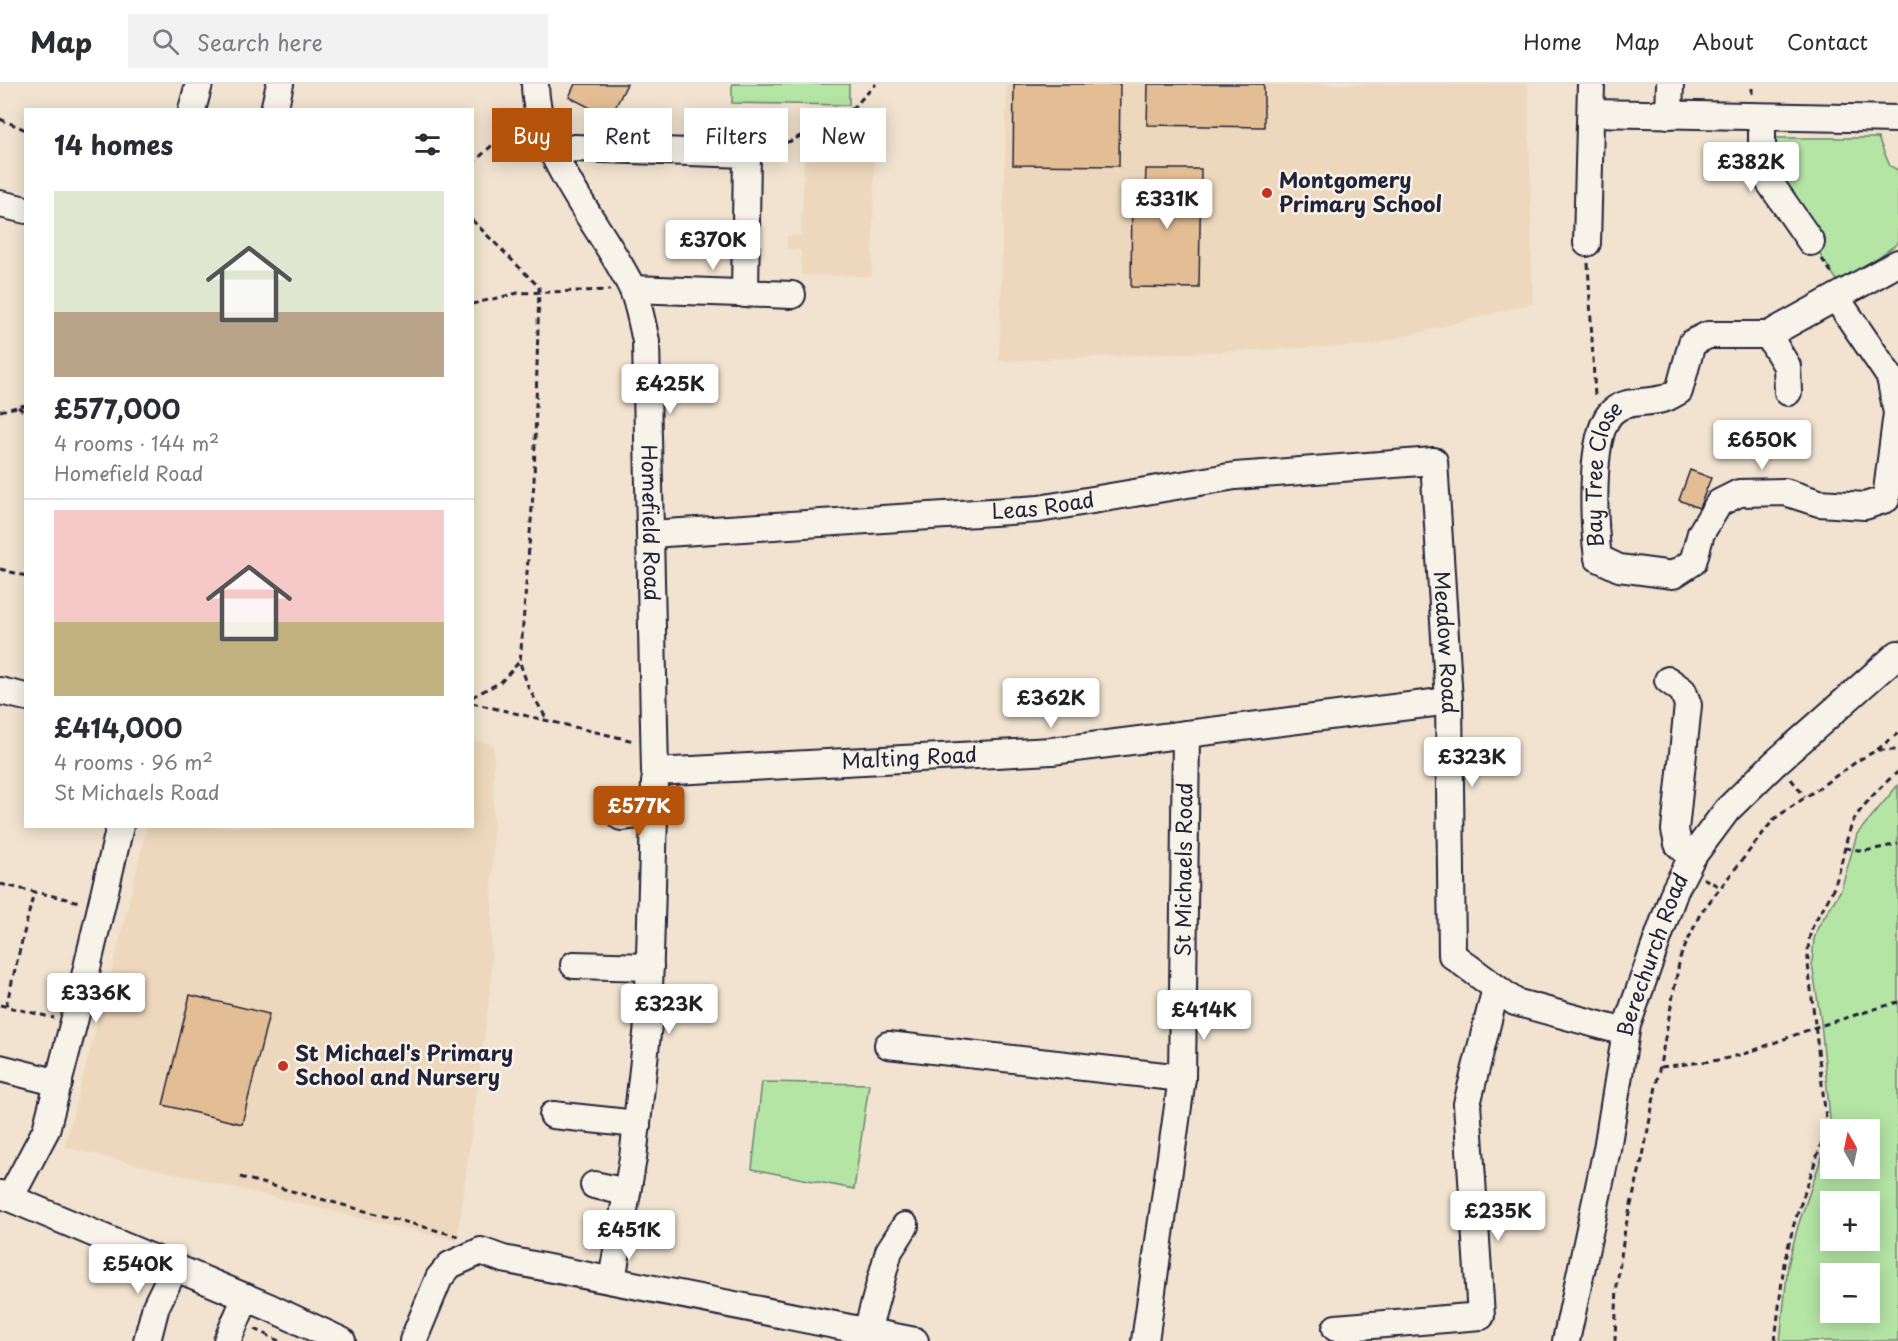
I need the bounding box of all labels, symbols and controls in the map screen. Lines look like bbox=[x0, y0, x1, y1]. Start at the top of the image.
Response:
search box bbox=[128, 14, 548, 68]
text: Map bbox=[30, 20, 92, 63]
icon: search bbox=[149, 25, 182, 58]
text: Search here bbox=[197, 25, 323, 58]
text: Home bbox=[1523, 25, 1582, 57]
text: Map bbox=[1615, 25, 1660, 57]
text: About bbox=[1693, 25, 1754, 57]
text: Contact bbox=[1787, 25, 1868, 57]
chip: Buy bbox=[492, 108, 572, 162]
chip: Rent bbox=[584, 108, 672, 162]
chip: Filters bbox=[684, 108, 788, 162]
chip: New bbox=[800, 108, 886, 162]
text: 14 homes bbox=[54, 125, 173, 164]
icon: filters bbox=[411, 128, 444, 161]
pin: £382K bbox=[1709, 142, 1793, 193]
text: £382K bbox=[1717, 146, 1785, 176]
place label: Montgomery Primary School bbox=[1279, 163, 1442, 219]
pin: £331K bbox=[1125, 179, 1209, 230]
text: £331K bbox=[1135, 183, 1199, 213]
marker: Montgomery Primary School bbox=[1260, 186, 1274, 200]
pin: £370K bbox=[671, 220, 755, 271]
text: £370K bbox=[679, 224, 747, 254]
icon: home bbox=[195, 230, 303, 338]
pin: £425K bbox=[628, 364, 712, 415]
text: £425K bbox=[635, 368, 705, 398]
text: £577,000 bbox=[54, 389, 181, 428]
street label: Bay Tree Close bbox=[1576, 391, 1628, 549]
pin: £650K bbox=[1720, 420, 1804, 471]
text: £650K bbox=[1727, 424, 1797, 454]
text: 4 rooms · 144 m² bbox=[54, 428, 219, 458]
street label: Homefield Road bbox=[634, 444, 669, 602]
text: Homefield Road bbox=[54, 458, 203, 488]
street label: Leas Road bbox=[990, 482, 1097, 526]
icon: home bbox=[195, 549, 303, 657]
street label: Meadow Road bbox=[1427, 570, 1467, 714]
pin: £362K bbox=[1009, 678, 1093, 729]
text: £362K bbox=[1016, 682, 1086, 712]
text: £414,000 bbox=[54, 708, 182, 747]
street label: Malting Road bbox=[841, 737, 978, 776]
pin: £323K bbox=[1430, 737, 1514, 788]
text: £323K bbox=[1438, 741, 1506, 771]
text: 4 rooms · 96 m² bbox=[54, 747, 213, 777]
text: St Michaels Road bbox=[54, 777, 220, 807]
street label: St Michaels Road bbox=[1165, 782, 1199, 957]
pin: £577K bbox=[597, 786, 681, 837]
text: £577K bbox=[607, 790, 671, 820]
street label: Berechurch Road bbox=[1607, 867, 1695, 1039]
pin: £336K bbox=[54, 973, 138, 1024]
text: £336K bbox=[61, 977, 131, 1007]
pin: £323K bbox=[627, 984, 711, 1035]
text: £323K bbox=[635, 988, 703, 1018]
pin: £414K bbox=[1162, 990, 1246, 1041]
text: £414K bbox=[1171, 994, 1237, 1024]
place label: St Michael's Primary School and Nursery bbox=[295, 1036, 513, 1092]
marker: St Michael's Primary School and Nursery bbox=[276, 1059, 290, 1073]
north arrow bbox=[1820, 1119, 1880, 1179]
map controls bbox=[1820, 1119, 1880, 1323]
pin: £235K bbox=[1456, 1191, 1540, 1242]
button: + bbox=[1820, 1191, 1880, 1251]
text: £235K bbox=[1464, 1195, 1532, 1225]
pin: £451K bbox=[587, 1210, 671, 1261]
text: £451K bbox=[597, 1214, 661, 1244]
pin: £540K bbox=[96, 1244, 180, 1295]
text: £540K bbox=[103, 1248, 173, 1278]
button: − bbox=[1820, 1263, 1880, 1323]

